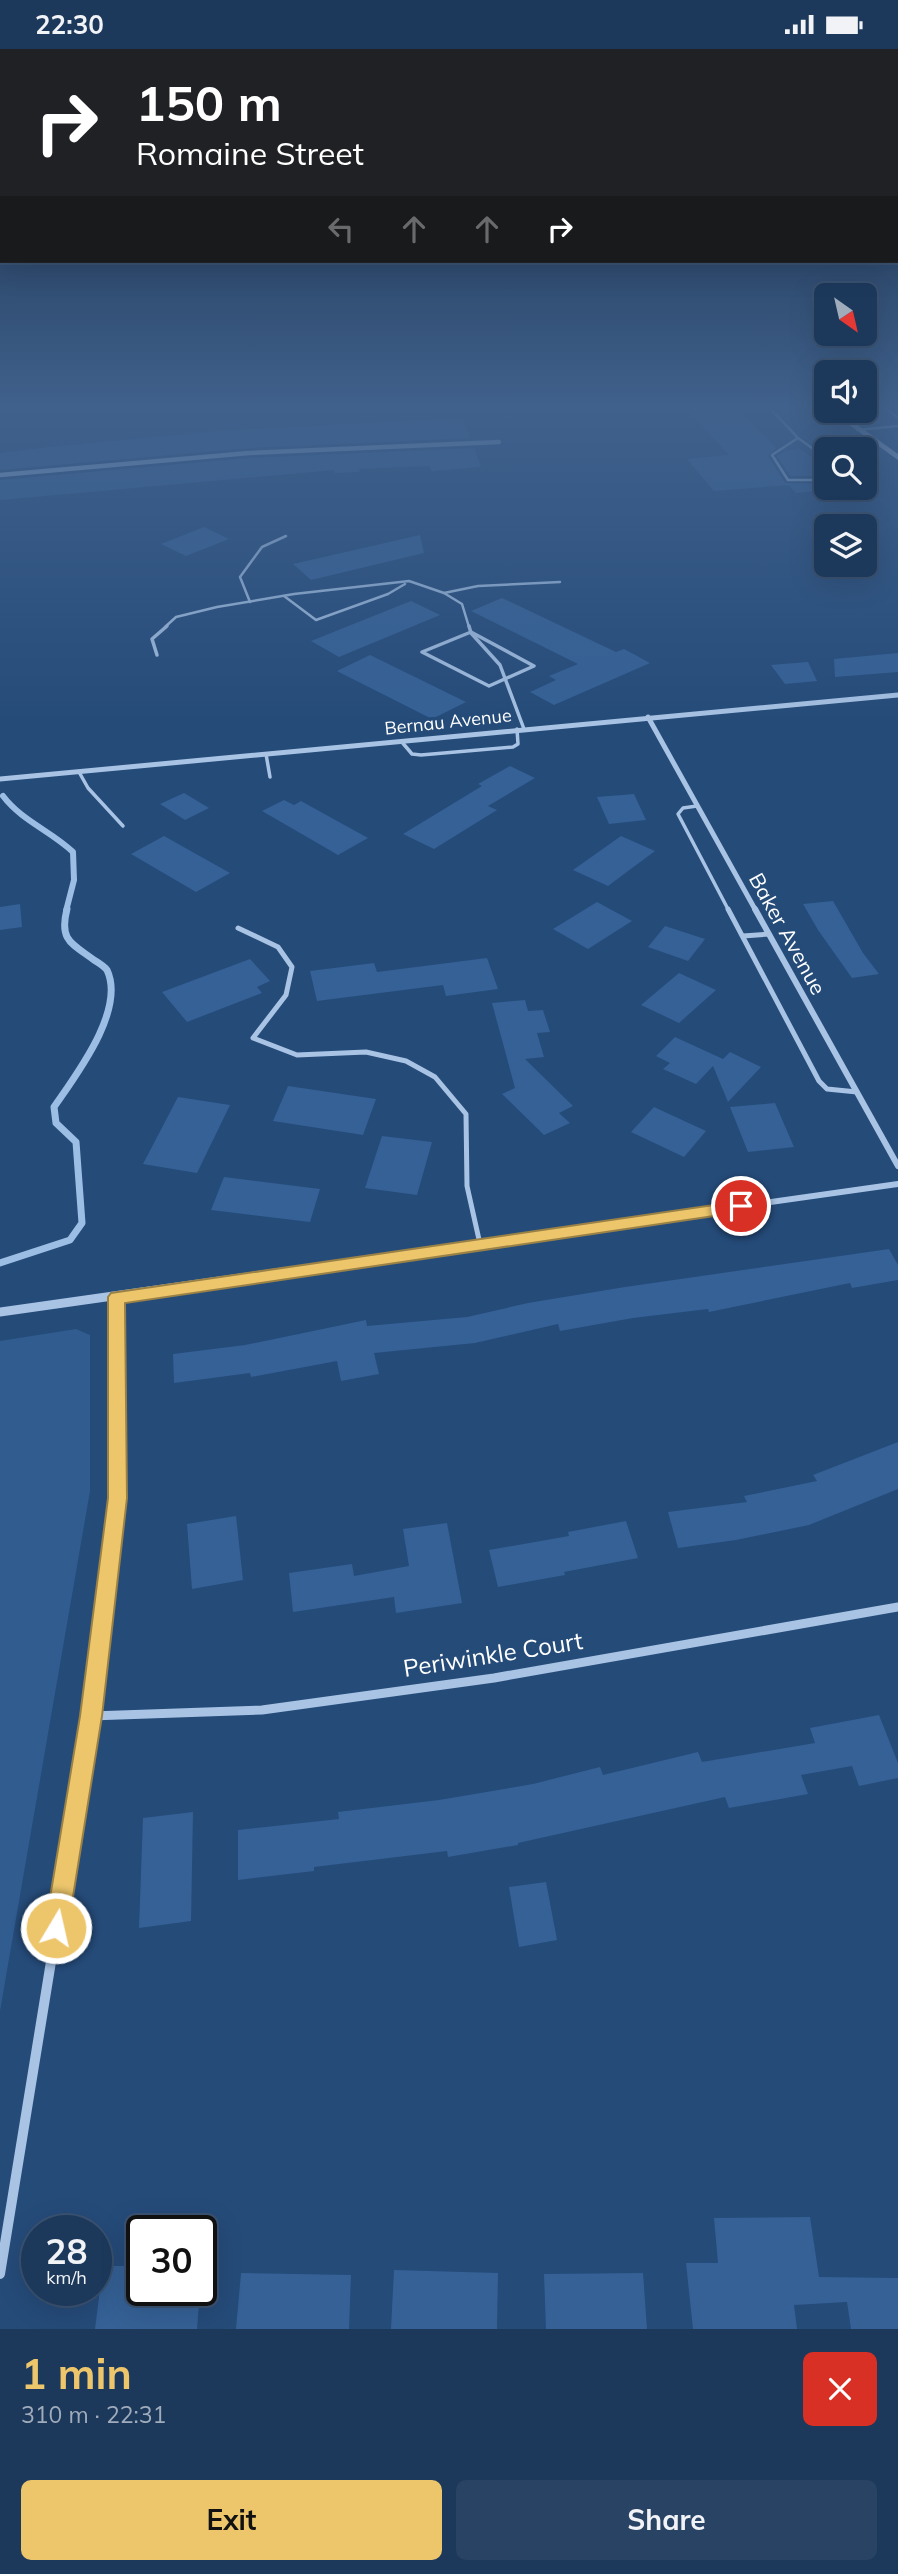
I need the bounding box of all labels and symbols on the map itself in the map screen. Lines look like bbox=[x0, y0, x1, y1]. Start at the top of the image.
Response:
north arrow bbox=[814, 283, 877, 347]
street label: Bernau Avenue bbox=[383, 703, 513, 740]
street label: Baker Avenue bbox=[744, 868, 832, 999]
pin bbox=[711, 1176, 771, 1236]
street label: Periwinkle Court bbox=[401, 1625, 585, 1683]
position arrow bbox=[19, 1891, 93, 1965]
speed limit sign: 30 bbox=[126, 2215, 217, 2306]

